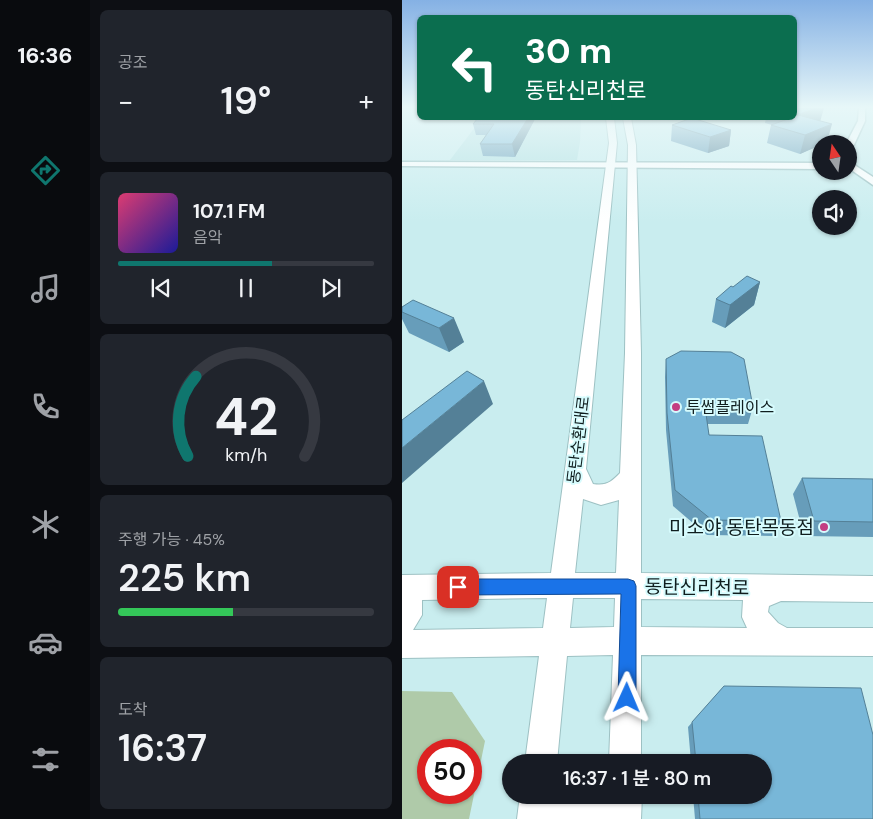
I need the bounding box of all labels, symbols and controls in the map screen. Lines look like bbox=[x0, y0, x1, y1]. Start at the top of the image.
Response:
text: 30 m bbox=[525, 28, 612, 74]
icon: left bbox=[442, 35, 507, 100]
text: 16:36 bbox=[18, 41, 72, 70]
text: 공조 bbox=[118, 52, 147, 73]
text: 19° bbox=[221, 76, 271, 126]
text: 동탄신리천로 bbox=[525, 76, 646, 105]
text: − bbox=[118, 83, 133, 120]
text: + bbox=[359, 83, 374, 120]
north arrow bbox=[812, 135, 857, 180]
map controls bbox=[812, 135, 857, 235]
icon: directions bbox=[28, 153, 63, 188]
button: sound bbox=[812, 190, 857, 235]
text: 107.1 FM bbox=[193, 199, 265, 224]
text: 음악 bbox=[193, 227, 222, 248]
icon: music bbox=[28, 271, 63, 306]
icon: previous bbox=[147, 274, 175, 302]
icon: pause bbox=[232, 274, 260, 302]
icon: next bbox=[317, 274, 345, 302]
text: 42 bbox=[214, 383, 278, 451]
icon: phone bbox=[28, 389, 63, 424]
street label: 동탄순환대로 bbox=[563, 395, 594, 485]
place label: 투썸플레이스 bbox=[686, 397, 774, 418]
marker: 투썸플레이스 bbox=[670, 401, 682, 413]
text: km/h bbox=[225, 443, 267, 467]
icon: climate bbox=[28, 507, 63, 542]
place label: 미소야 동탄목동점 bbox=[669, 515, 814, 540]
marker: 미소야 동탄목동점 bbox=[818, 521, 830, 533]
text: 주행 가능 · 45% bbox=[118, 529, 225, 550]
text: 225 km bbox=[118, 553, 251, 603]
pin bbox=[437, 566, 479, 608]
icon: arrive bbox=[444, 573, 472, 601]
street label: 동탄신리천로 bbox=[644, 574, 750, 601]
icon: car bbox=[28, 625, 63, 660]
position arrow bbox=[600, 671, 652, 723]
text: 도착 bbox=[118, 699, 147, 720]
text: 16:37 bbox=[118, 723, 207, 773]
speed limit sign: 50 bbox=[417, 739, 482, 804]
icon: filters bbox=[28, 742, 63, 777]
text: 16:37 · 1 분 · 80 m bbox=[563, 766, 711, 791]

